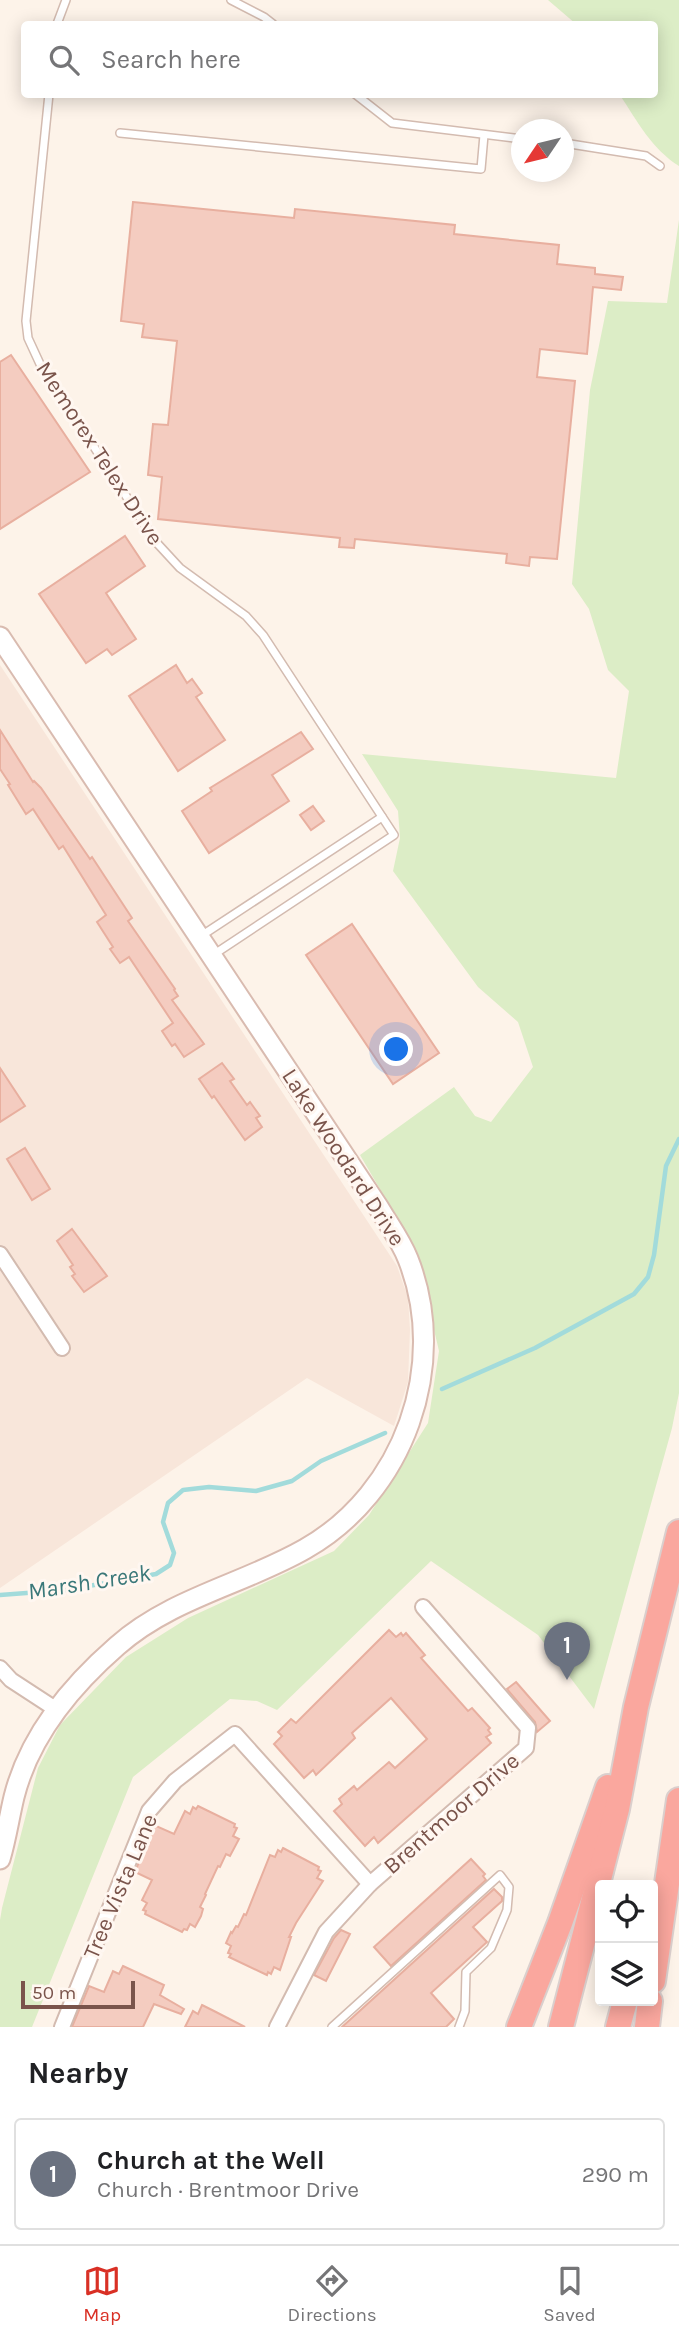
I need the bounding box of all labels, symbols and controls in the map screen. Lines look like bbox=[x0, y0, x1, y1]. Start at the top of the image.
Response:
search box bbox=[21, 21, 658, 98]
icon: search bbox=[45, 41, 83, 79]
text: Search here bbox=[101, 44, 241, 75]
north arrow bbox=[511, 119, 574, 182]
street label: Memorex Telex Drive bbox=[30, 356, 169, 550]
your location bbox=[379, 1032, 413, 1066]
street label: Lake Woodard Drive bbox=[276, 1064, 411, 1251]
water label: Marsh Creek bbox=[26, 1558, 153, 1606]
pin: 1 bbox=[544, 1622, 590, 1680]
street label: Brentmoor Drive bbox=[378, 1747, 525, 1880]
street label: Tree Vista Lane bbox=[78, 1810, 163, 1963]
map controls bbox=[595, 1880, 658, 2006]
button: locate bbox=[595, 1880, 658, 1943]
button: layers bbox=[595, 1943, 658, 2006]
scale bar bbox=[21, 1978, 135, 2010]
text: 50 m bbox=[32, 1982, 76, 2004]
text: Nearby bbox=[28, 2055, 128, 2091]
text: Church at the Well bbox=[97, 2145, 325, 2176]
text: 1 bbox=[49, 2161, 57, 2188]
text: 290 m bbox=[582, 2161, 649, 2188]
text: Church · Brentmoor Drive bbox=[97, 2176, 359, 2203]
tab: Map bbox=[83, 2262, 121, 2326]
tab: Directions bbox=[288, 2262, 377, 2326]
tab: Saved bbox=[543, 2262, 596, 2326]

